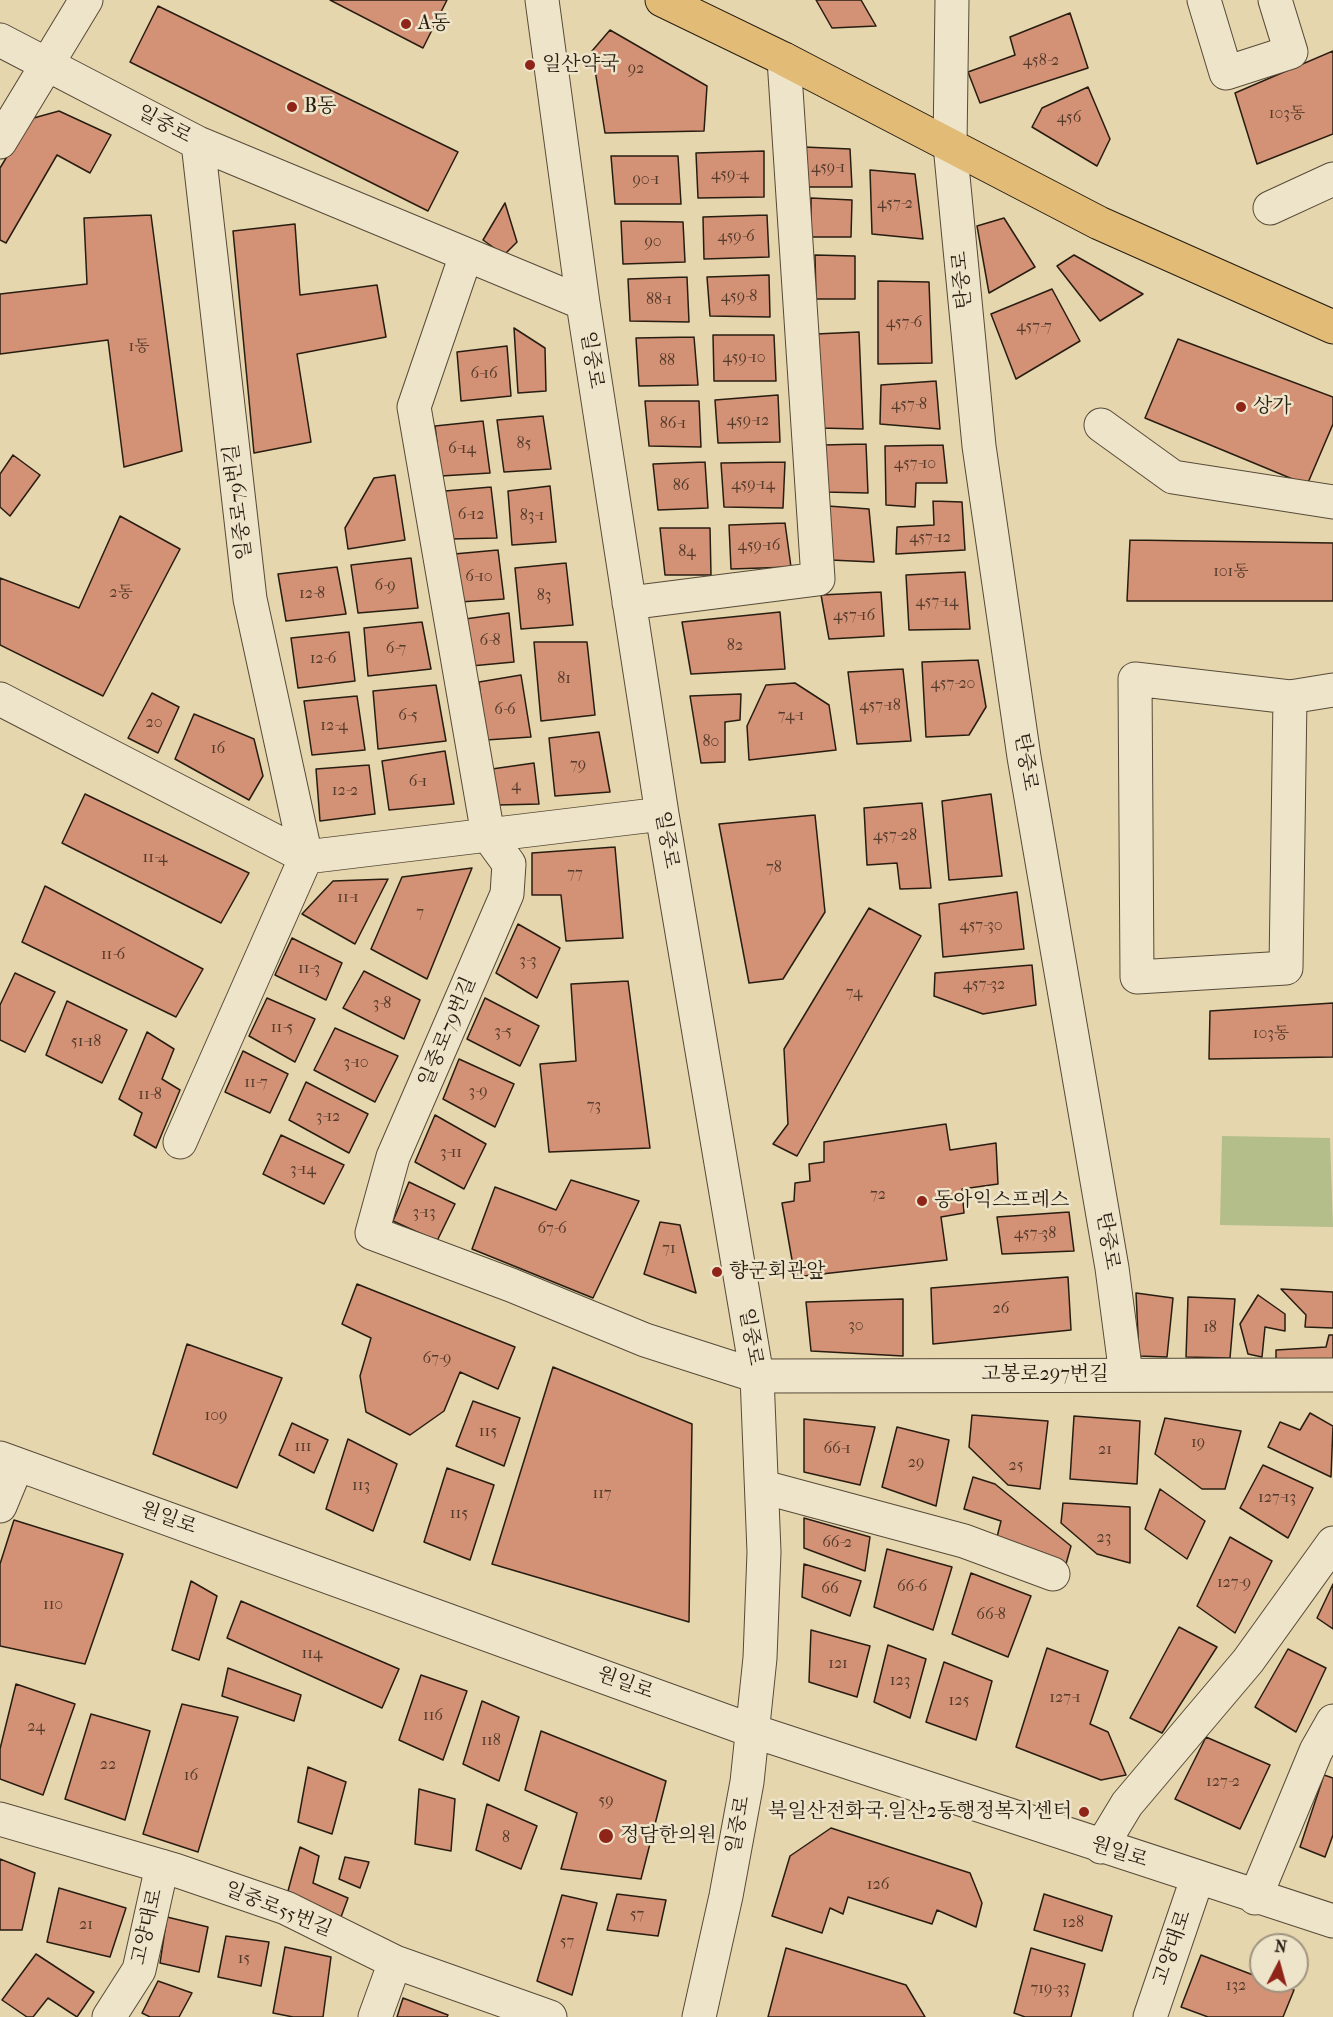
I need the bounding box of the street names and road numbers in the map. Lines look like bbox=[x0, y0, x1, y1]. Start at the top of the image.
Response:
street label: 일중로 bbox=[133, 101, 195, 149]
street label: 탄중로 bbox=[949, 250, 977, 310]
street label: 일중로 bbox=[575, 329, 607, 391]
street label: 일중로79번길 bbox=[220, 443, 258, 561]
street label: 탄중로 bbox=[1009, 731, 1041, 793]
street label: 일중로 bbox=[649, 809, 683, 871]
street label: 일중로79번길 bbox=[414, 974, 482, 1090]
street label: 탄중로 bbox=[1091, 1210, 1123, 1272]
street label: 일중로 bbox=[733, 1306, 767, 1368]
street label: 고봉로297번길 bbox=[981, 1363, 1109, 1387]
street label: 원일로 bbox=[137, 1498, 199, 1540]
street label: 원일로 bbox=[594, 1663, 656, 1705]
street label: 일중로 bbox=[722, 1794, 756, 1856]
street label: 원일로 bbox=[1088, 1833, 1150, 1873]
street label: 일중로55번길 bbox=[221, 1878, 335, 1942]
street label: 고양대로 bbox=[128, 1887, 168, 1967]
street label: 고양대로 bbox=[1149, 1908, 1197, 1988]

